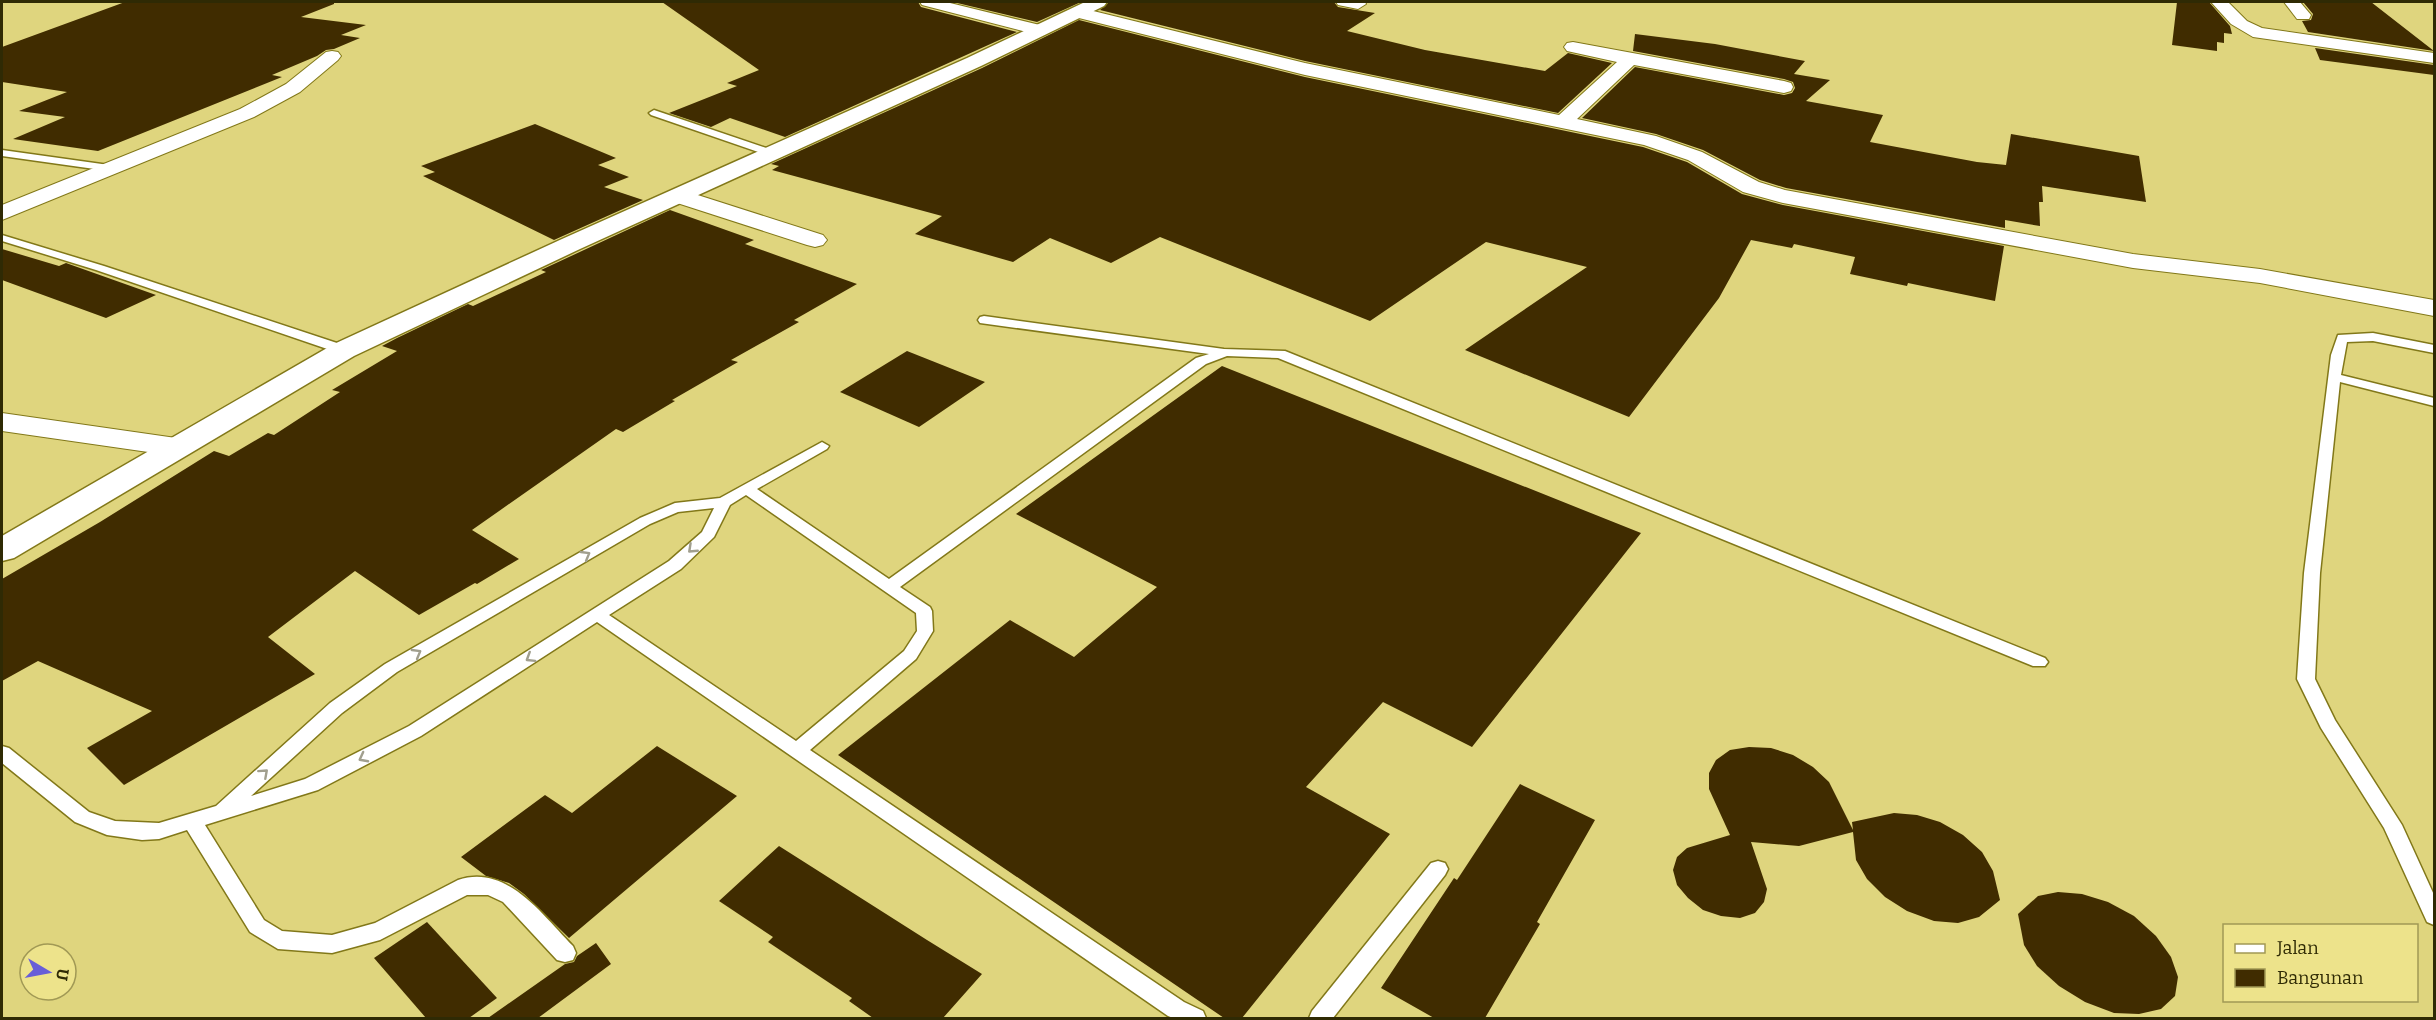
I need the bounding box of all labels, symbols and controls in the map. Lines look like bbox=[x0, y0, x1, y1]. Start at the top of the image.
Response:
one-way arrow bbox=[688, 542, 699, 553]
one-way arrow bbox=[580, 551, 590, 562]
one-way arrow bbox=[411, 648, 421, 660]
one-way arrow bbox=[526, 650, 536, 662]
one-way arrow bbox=[359, 751, 370, 762]
one-way arrow bbox=[257, 769, 268, 780]
legend bbox=[2223, 924, 2418, 1002]
text: Jalan bbox=[2276, 937, 2319, 959]
north arrow bbox=[18, 942, 78, 1002]
text: U bbox=[52, 967, 73, 982]
text: Bangunan bbox=[2277, 967, 2364, 989]

